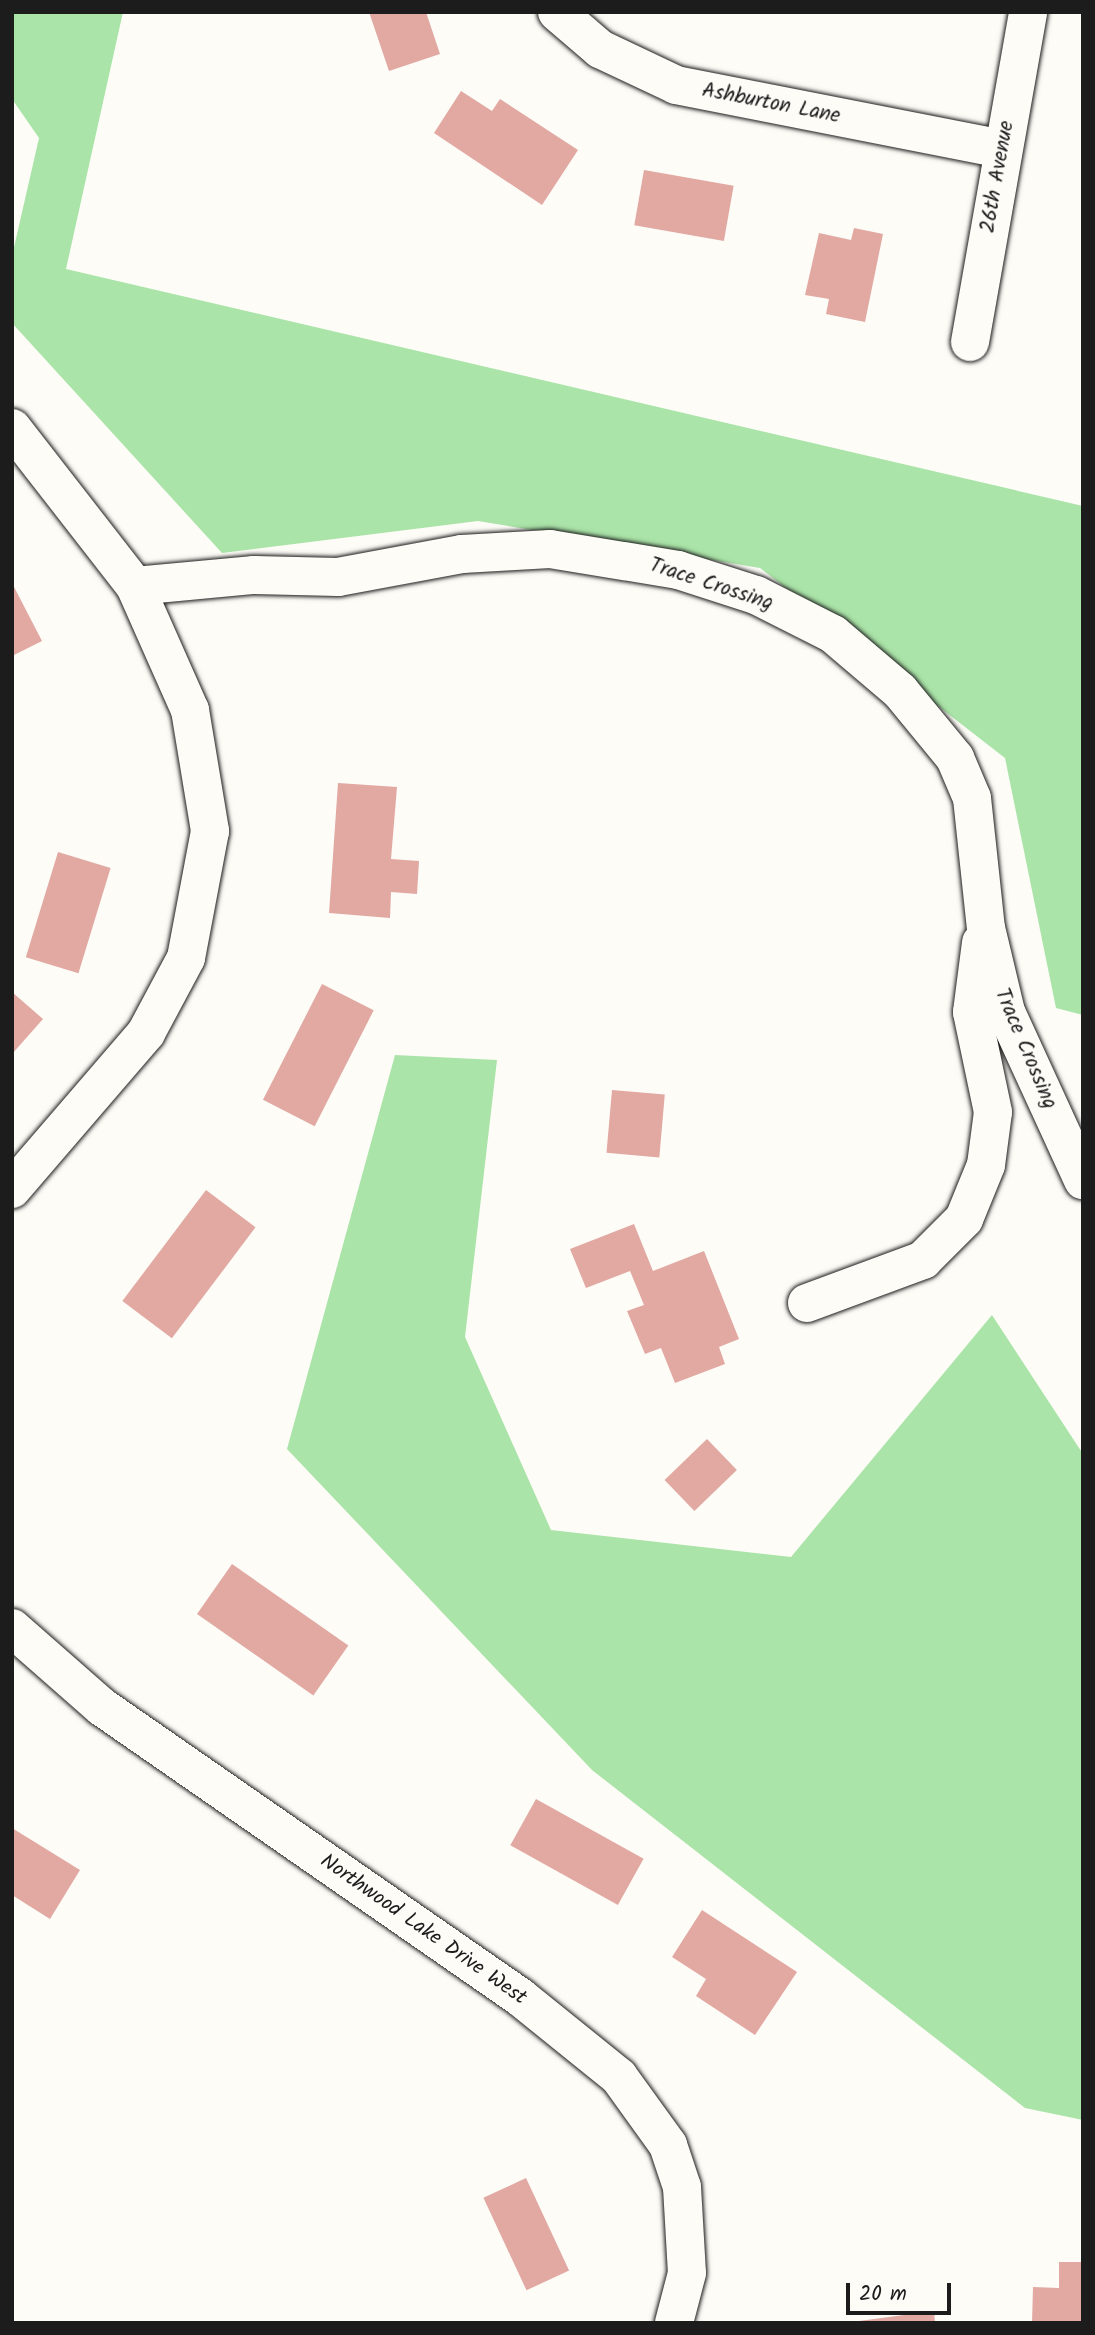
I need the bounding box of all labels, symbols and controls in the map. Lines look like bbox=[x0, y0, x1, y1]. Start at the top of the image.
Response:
street label: Ashburton Lane bbox=[700, 78, 842, 130]
street label: 26th Avenue bbox=[976, 119, 1020, 235]
street label: Trace Crossing bbox=[646, 553, 776, 617]
street label: Trace Crossing bbox=[988, 985, 1062, 1113]
street label: Northwood Lake Drive West bbox=[315, 1849, 531, 2011]
scale bar bbox=[850, 2268, 955, 2312]
text: 20 m bbox=[859, 2278, 907, 2311]

